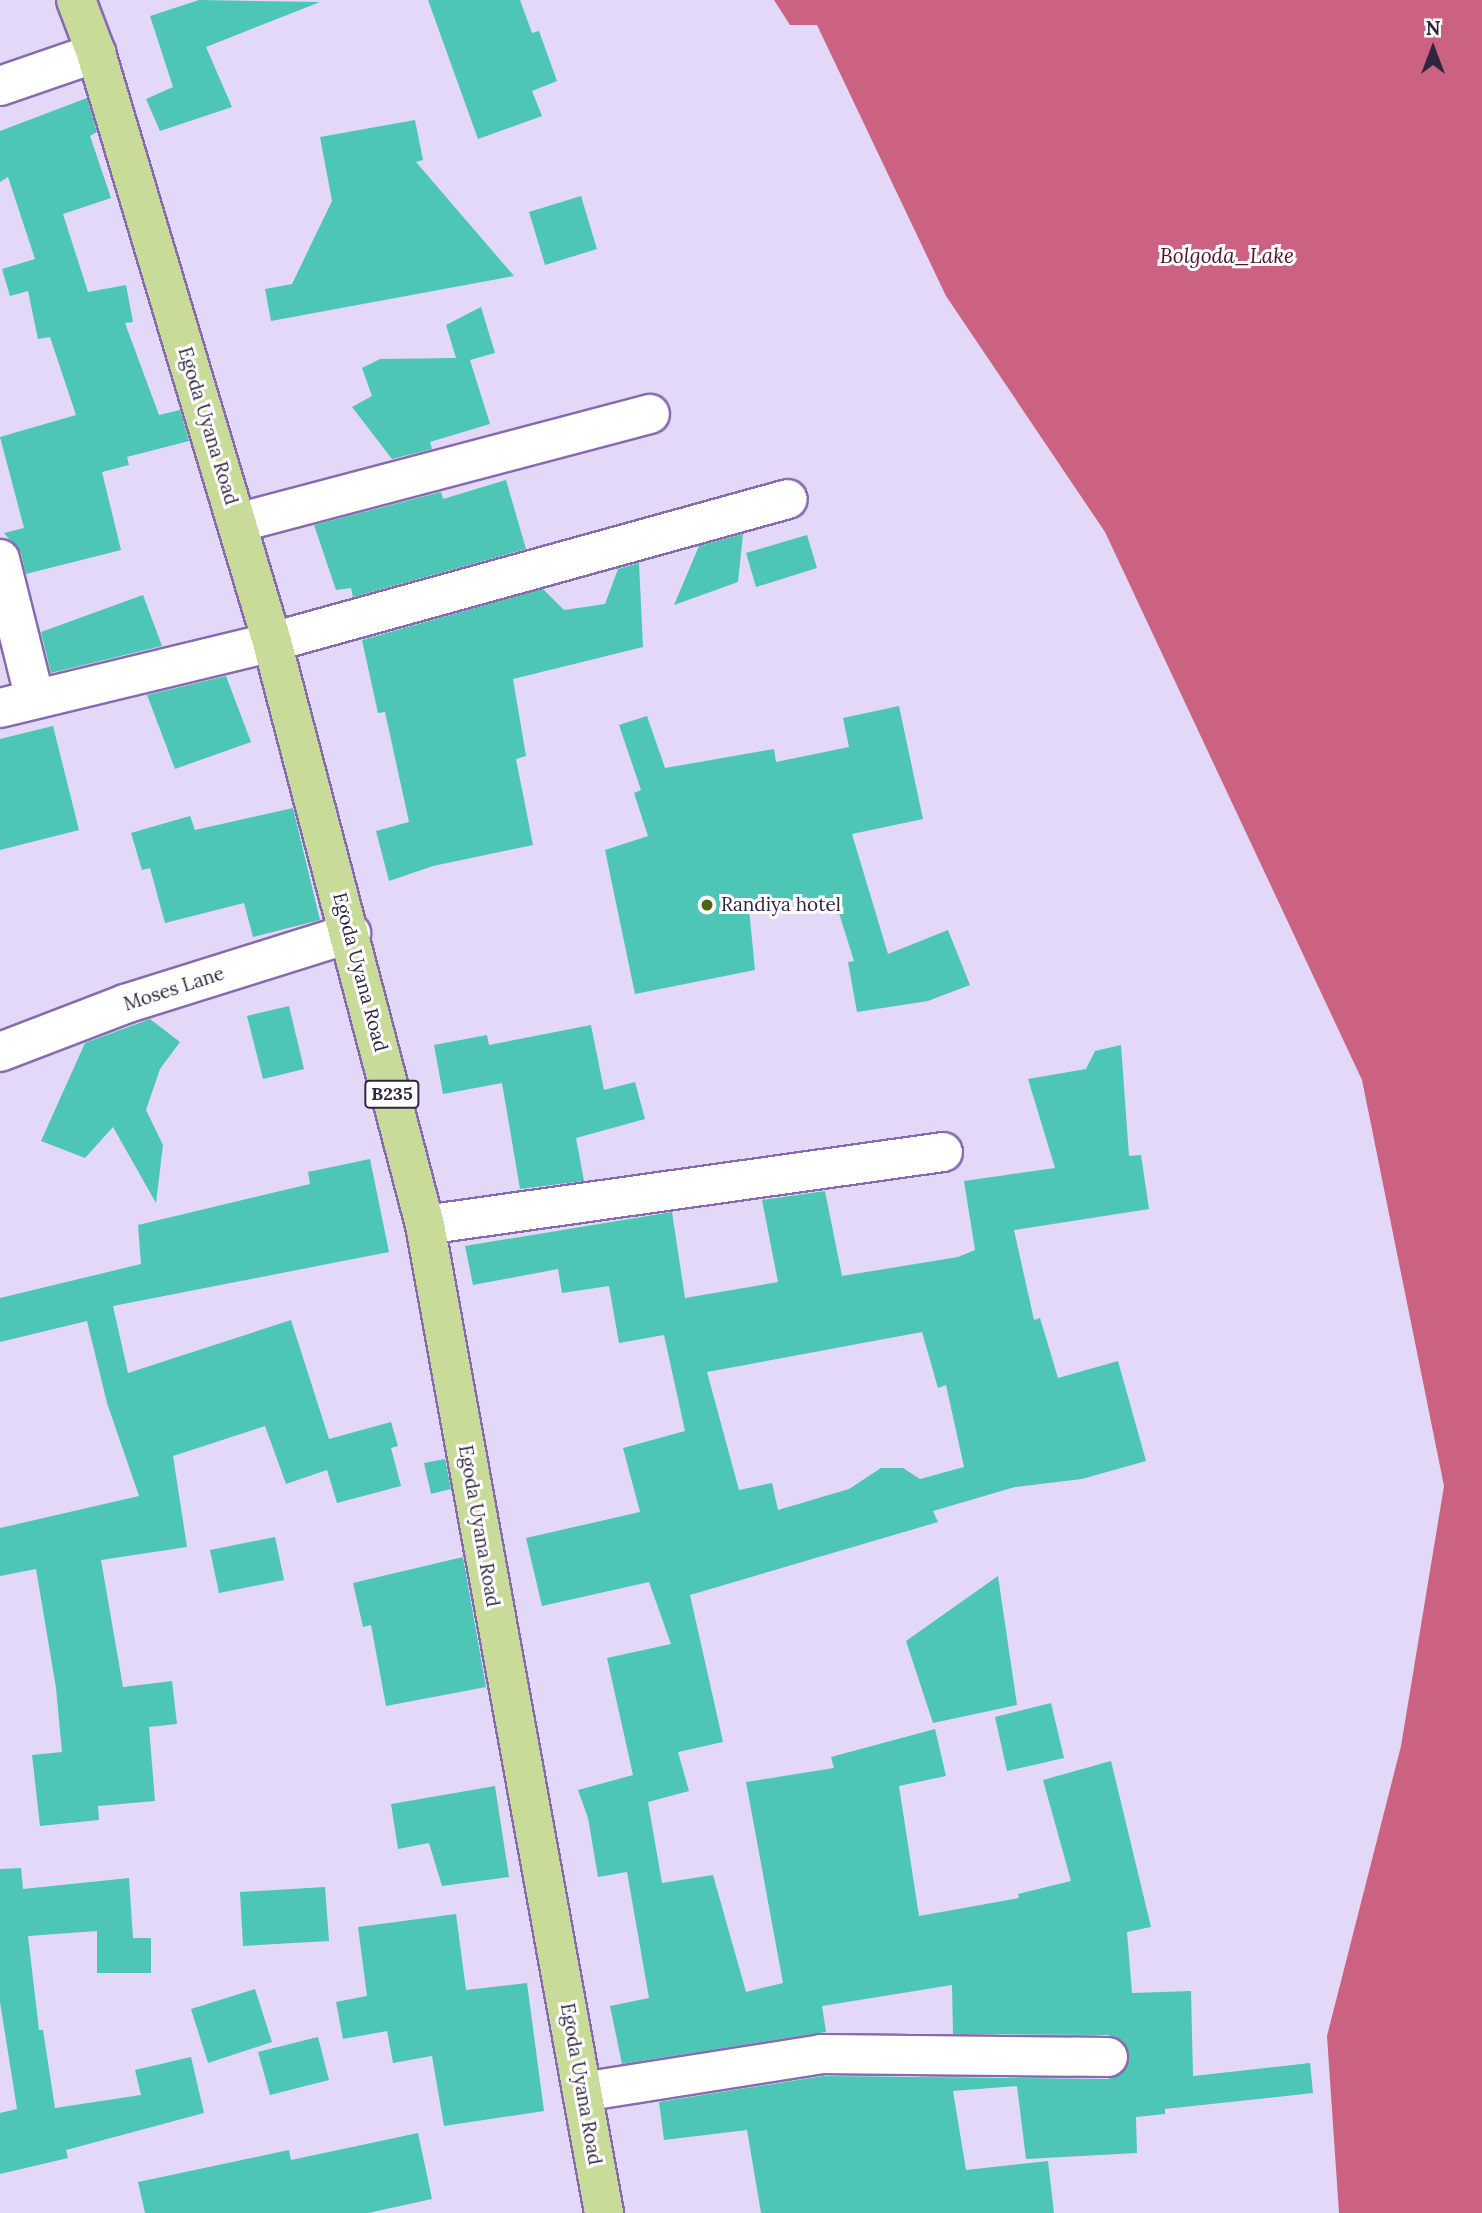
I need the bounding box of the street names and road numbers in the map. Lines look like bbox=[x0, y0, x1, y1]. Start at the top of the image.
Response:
street label: Egoda Uyana Road bbox=[173, 344, 243, 508]
street label: Egoda Uyana Road bbox=[328, 890, 392, 1054]
street label: Moses Lane bbox=[121, 962, 227, 1016]
road number: B235 bbox=[364, 1079, 420, 1108]
street label: Egoda Uyana Road bbox=[454, 1443, 504, 1609]
street label: Egoda Uyana Road bbox=[556, 2001, 606, 2167]

